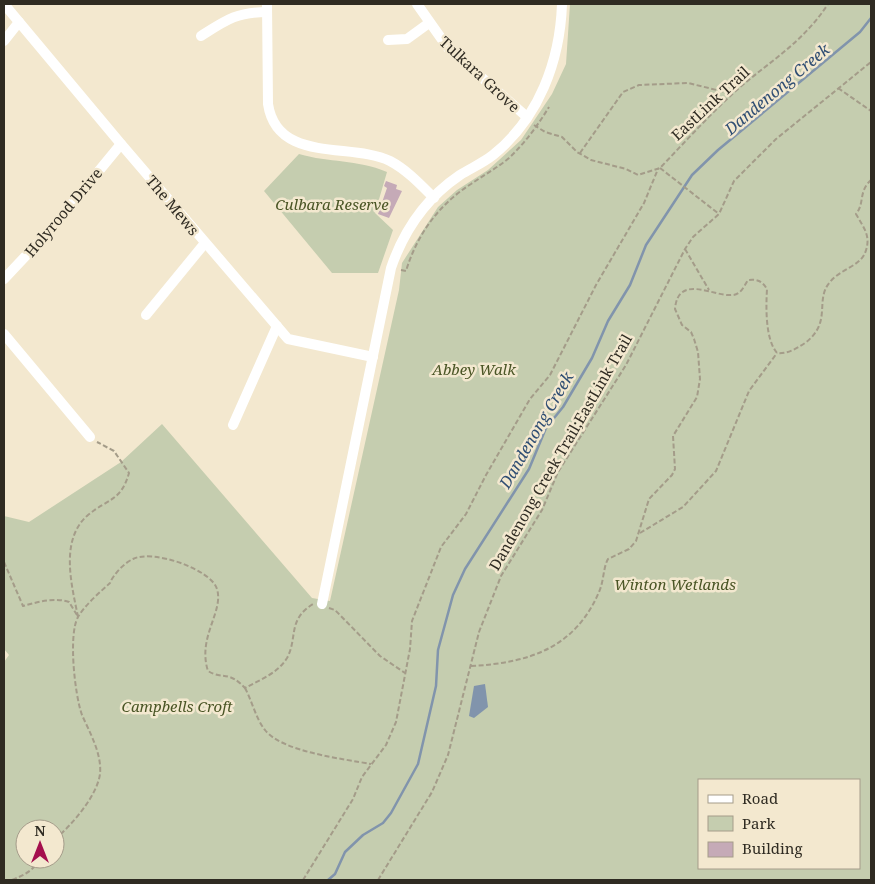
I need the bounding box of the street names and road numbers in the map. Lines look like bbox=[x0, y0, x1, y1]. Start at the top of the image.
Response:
street label: Tulkara Grove bbox=[436, 32, 524, 116]
street label: EastLink Trail bbox=[667, 61, 754, 144]
street label: Holyrood Drive bbox=[20, 163, 106, 261]
street label: The Mews bbox=[142, 171, 204, 239]
street label: Dandenong Creek Trail;EastLink Trail bbox=[484, 330, 636, 574]

